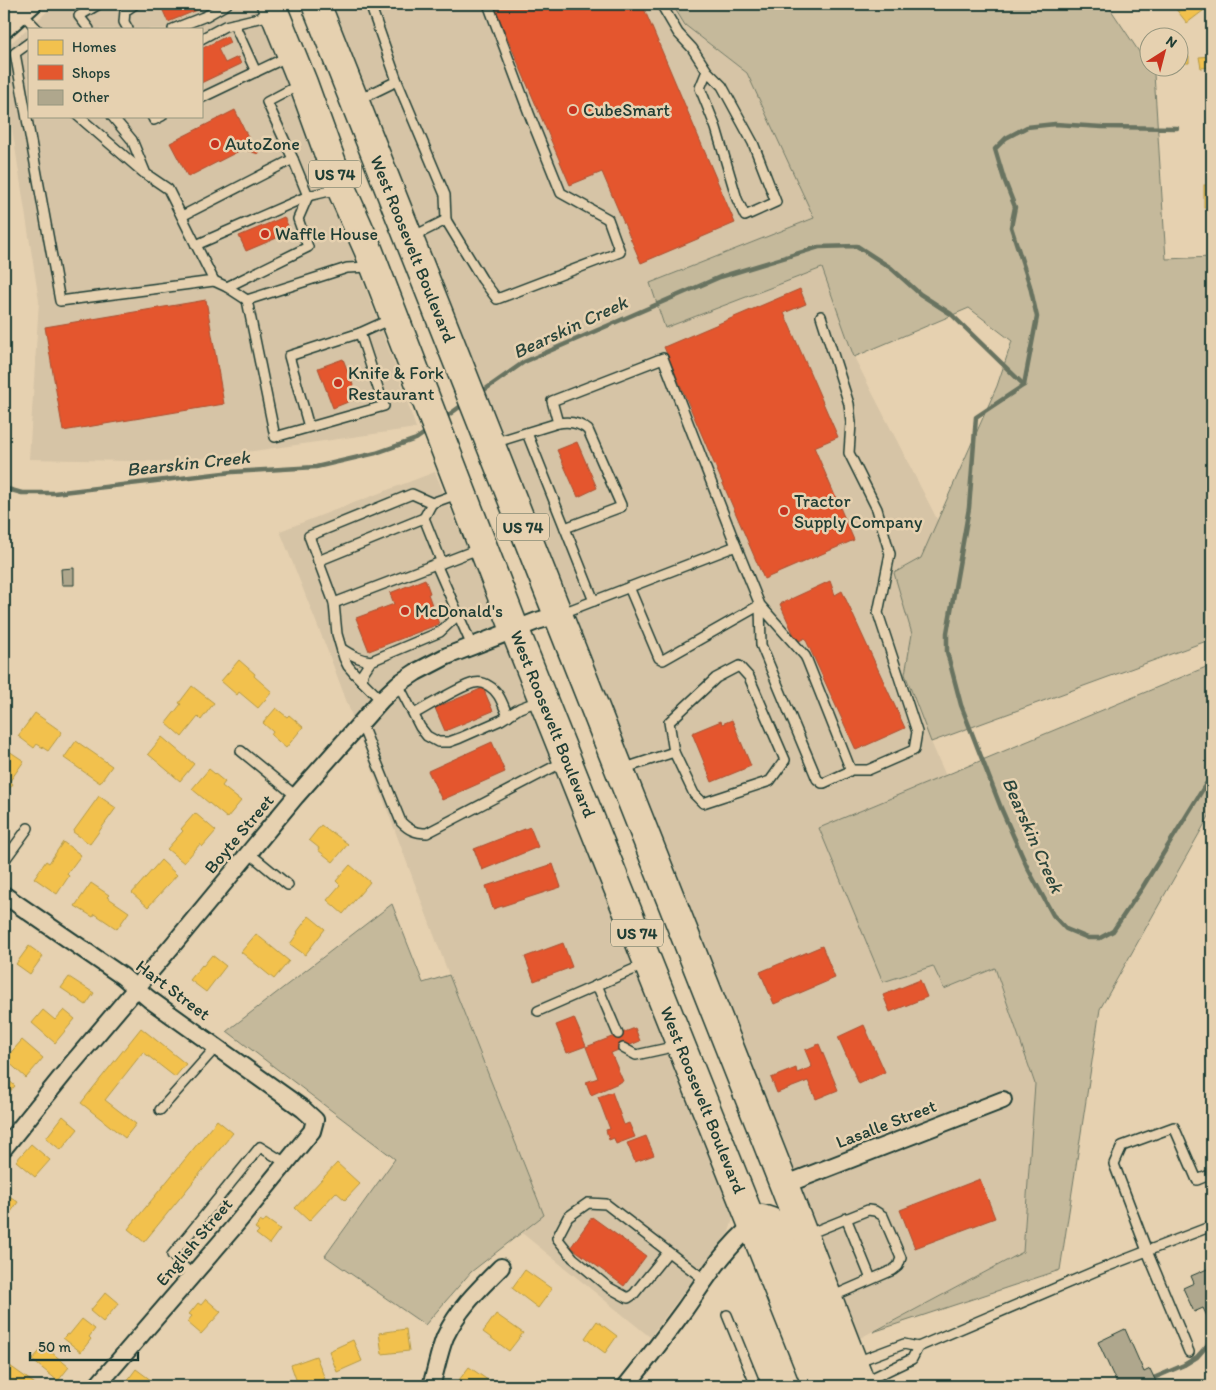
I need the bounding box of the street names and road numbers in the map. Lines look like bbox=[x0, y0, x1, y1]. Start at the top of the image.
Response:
street label: West Roosevelt Boulevard bbox=[365, 152, 461, 346]
road number: US 74 bbox=[309, 160, 361, 188]
road number: US 74 bbox=[497, 514, 549, 540]
street label: West Roosevelt Boulevard bbox=[505, 627, 601, 821]
street label: Boyte Street bbox=[200, 790, 279, 878]
road number: US 74 bbox=[611, 920, 663, 946]
street label: Hart Street bbox=[131, 955, 215, 1025]
street label: West Roosevelt Boulevard bbox=[655, 1003, 751, 1197]
street label: Lasalle Street bbox=[833, 1095, 940, 1153]
street label: English Street bbox=[151, 1193, 237, 1290]

